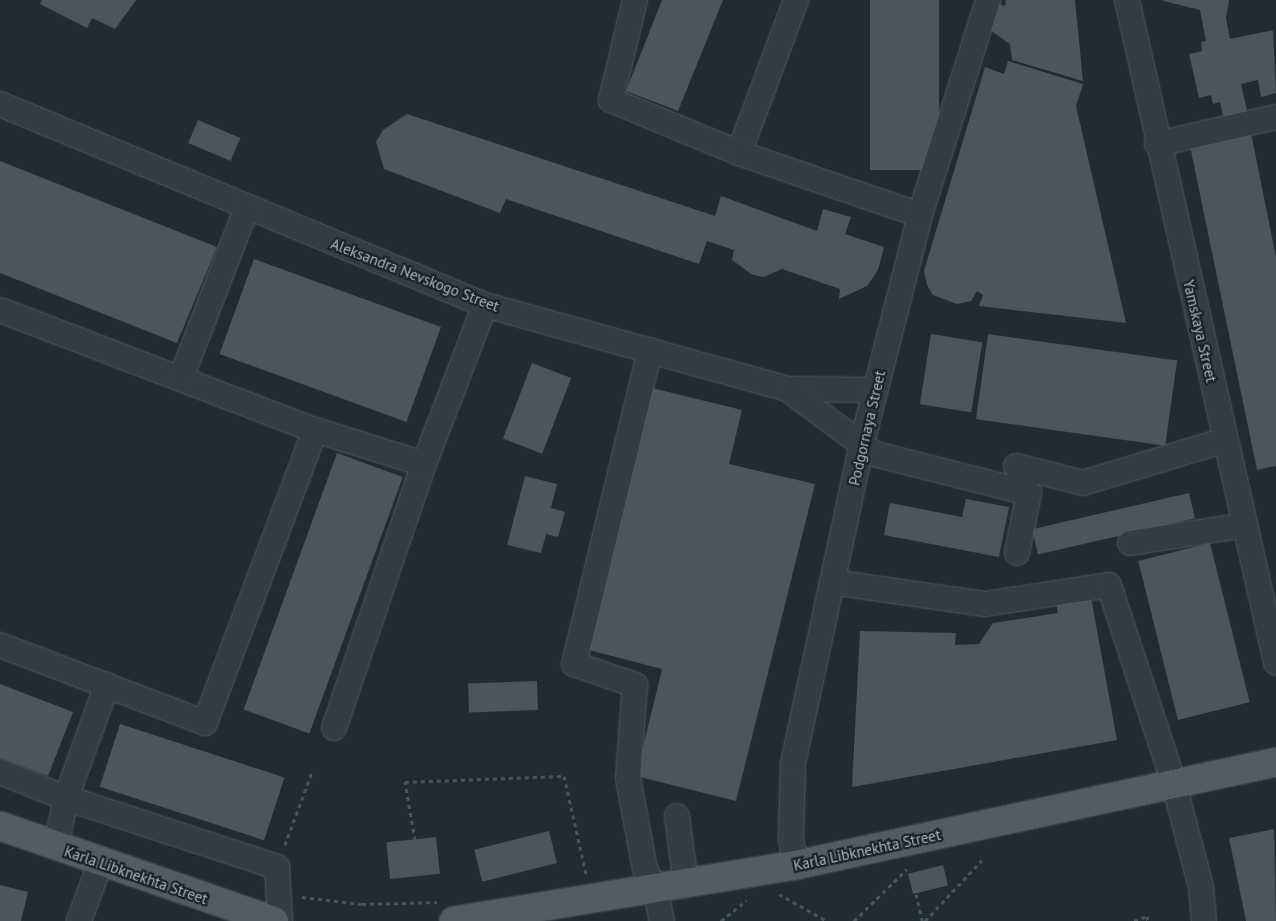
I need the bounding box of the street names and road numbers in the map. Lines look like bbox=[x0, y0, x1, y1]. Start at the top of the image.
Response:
street label: Aleksandra Nevskogo Street bbox=[328, 235, 502, 315]
street label: Yamskaya Street bbox=[1179, 278, 1221, 384]
street label: Podgornaya Street bbox=[845, 369, 889, 487]
street label: Karla Libknekhta Street bbox=[792, 826, 942, 874]
street label: Karla Libknekhta Street bbox=[62, 842, 210, 908]

